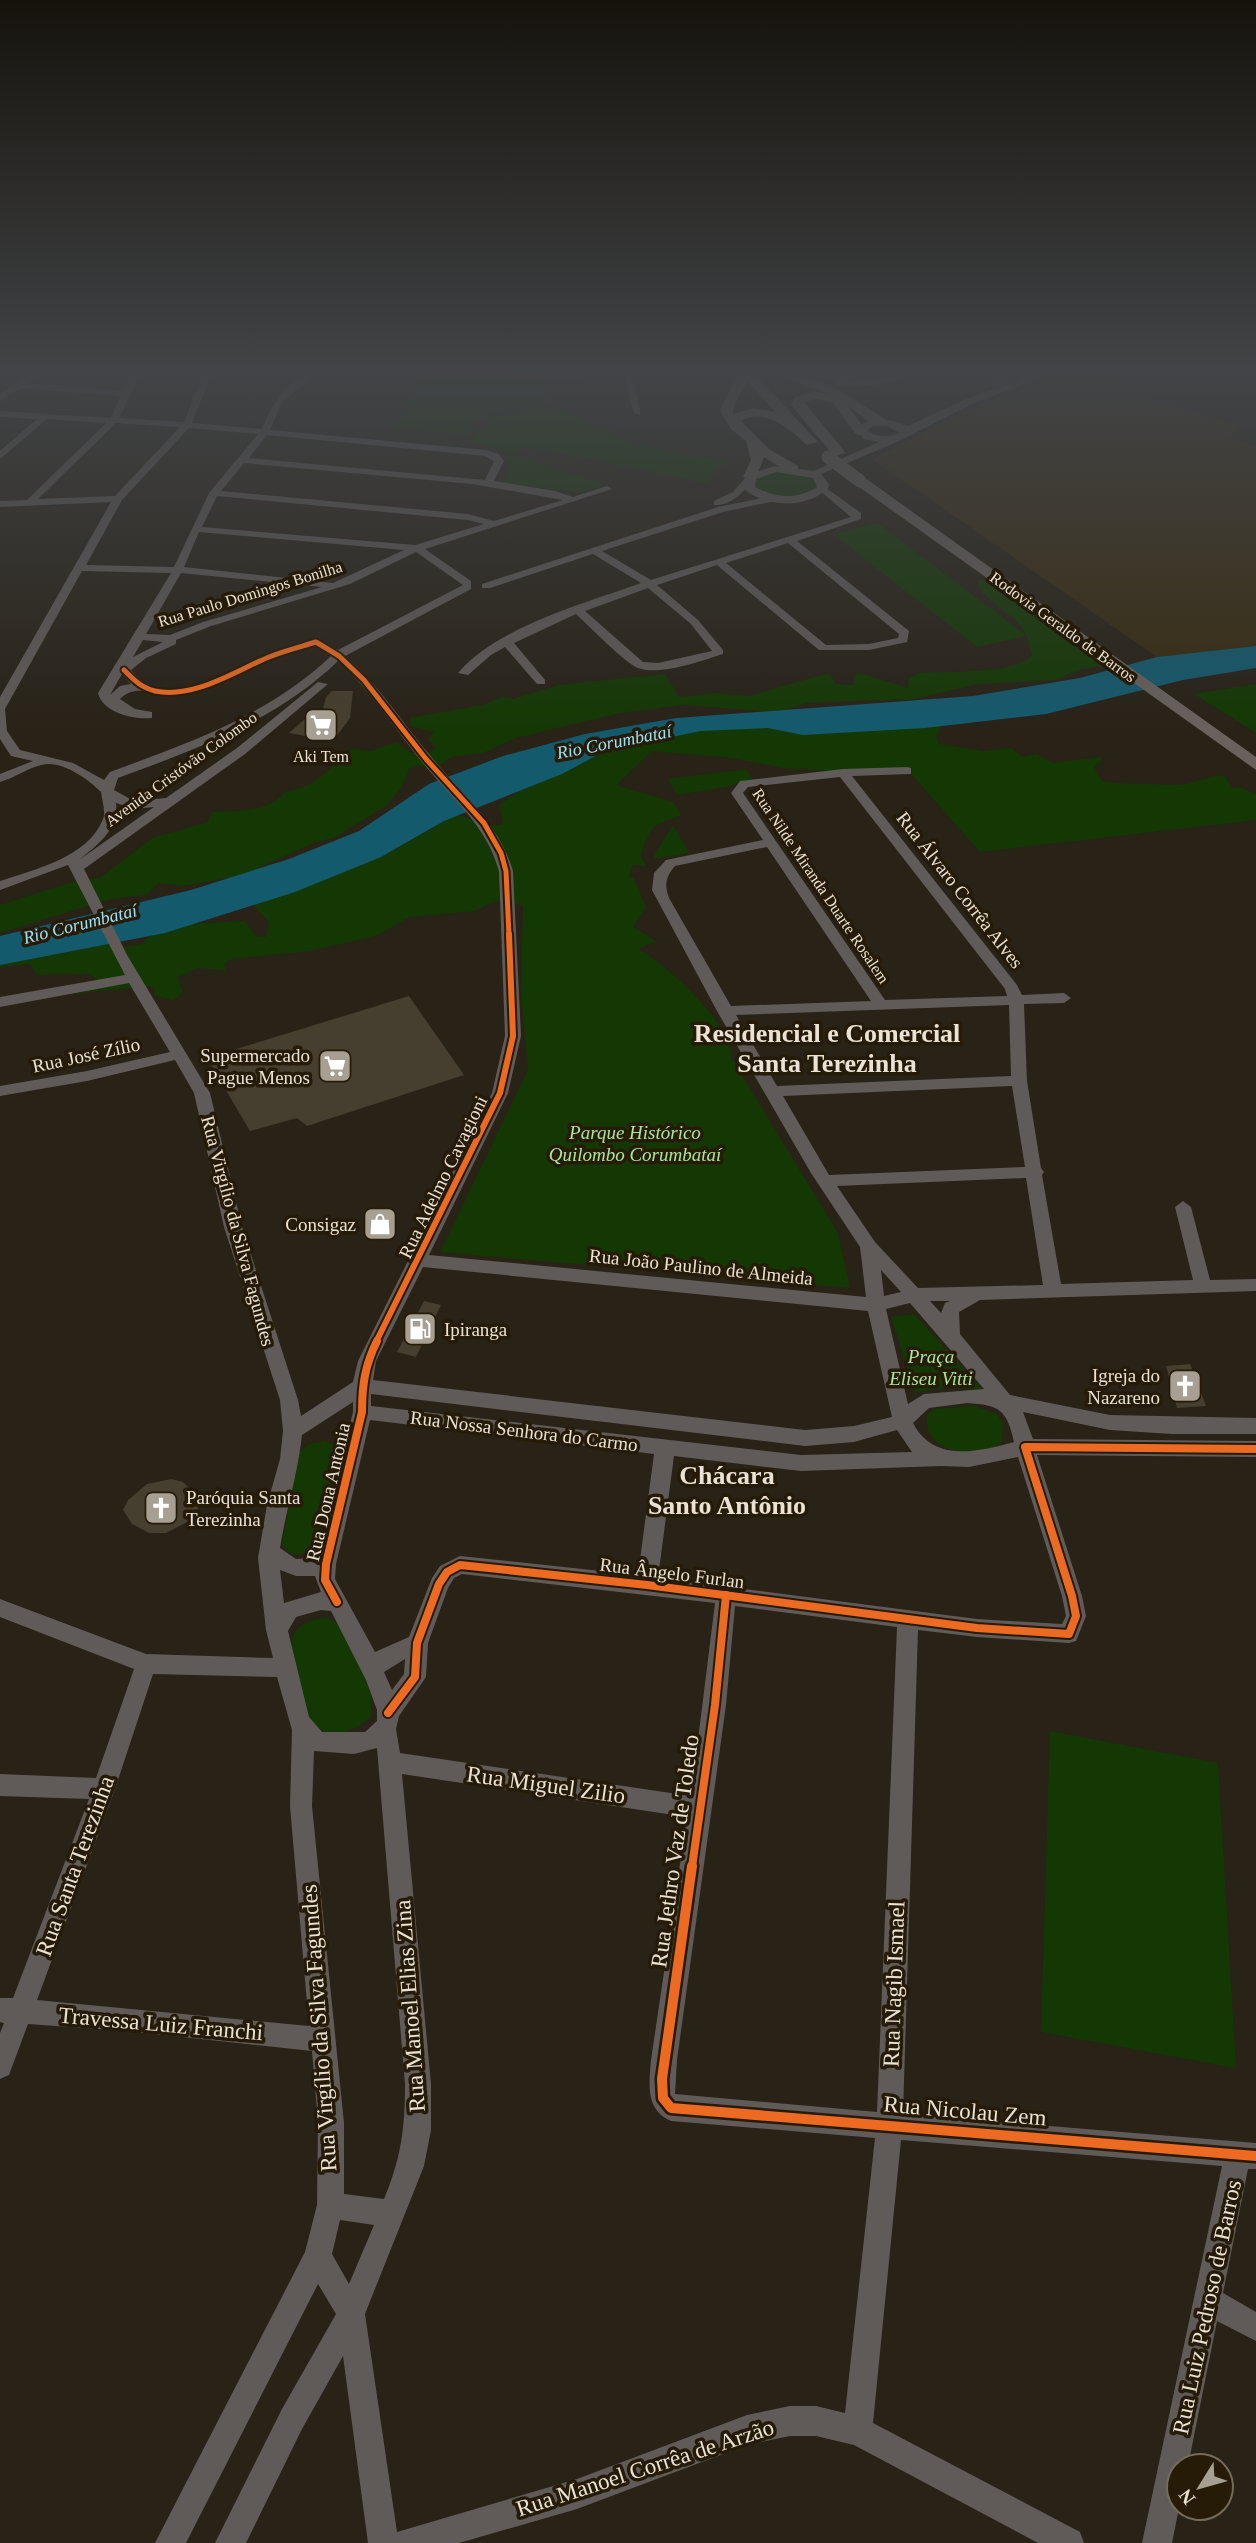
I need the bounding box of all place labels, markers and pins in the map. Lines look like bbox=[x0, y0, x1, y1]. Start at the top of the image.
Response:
supermarket icon: Aki Tem bbox=[302, 706, 340, 744]
place label: Aki Tem bbox=[293, 748, 350, 765]
place label: Supermercado Pague Menos bbox=[200, 1045, 310, 1088]
supermarket icon: Supermercado Pague Menos bbox=[316, 1047, 354, 1085]
shop icon: Consigaz bbox=[361, 1205, 399, 1243]
place label: Consigaz bbox=[285, 1214, 356, 1235]
fuel station icon: Ipiranga bbox=[401, 1310, 439, 1348]
place label: Ipiranga bbox=[444, 1319, 508, 1340]
place label: Igreja do Nazareno bbox=[1087, 1365, 1160, 1408]
church icon: Igreja do Nazareno bbox=[1166, 1367, 1204, 1405]
place label: Paróquia Santa Terezinha bbox=[186, 1487, 301, 1530]
church icon: Paróquia Santa Terezinha bbox=[142, 1489, 180, 1527]

